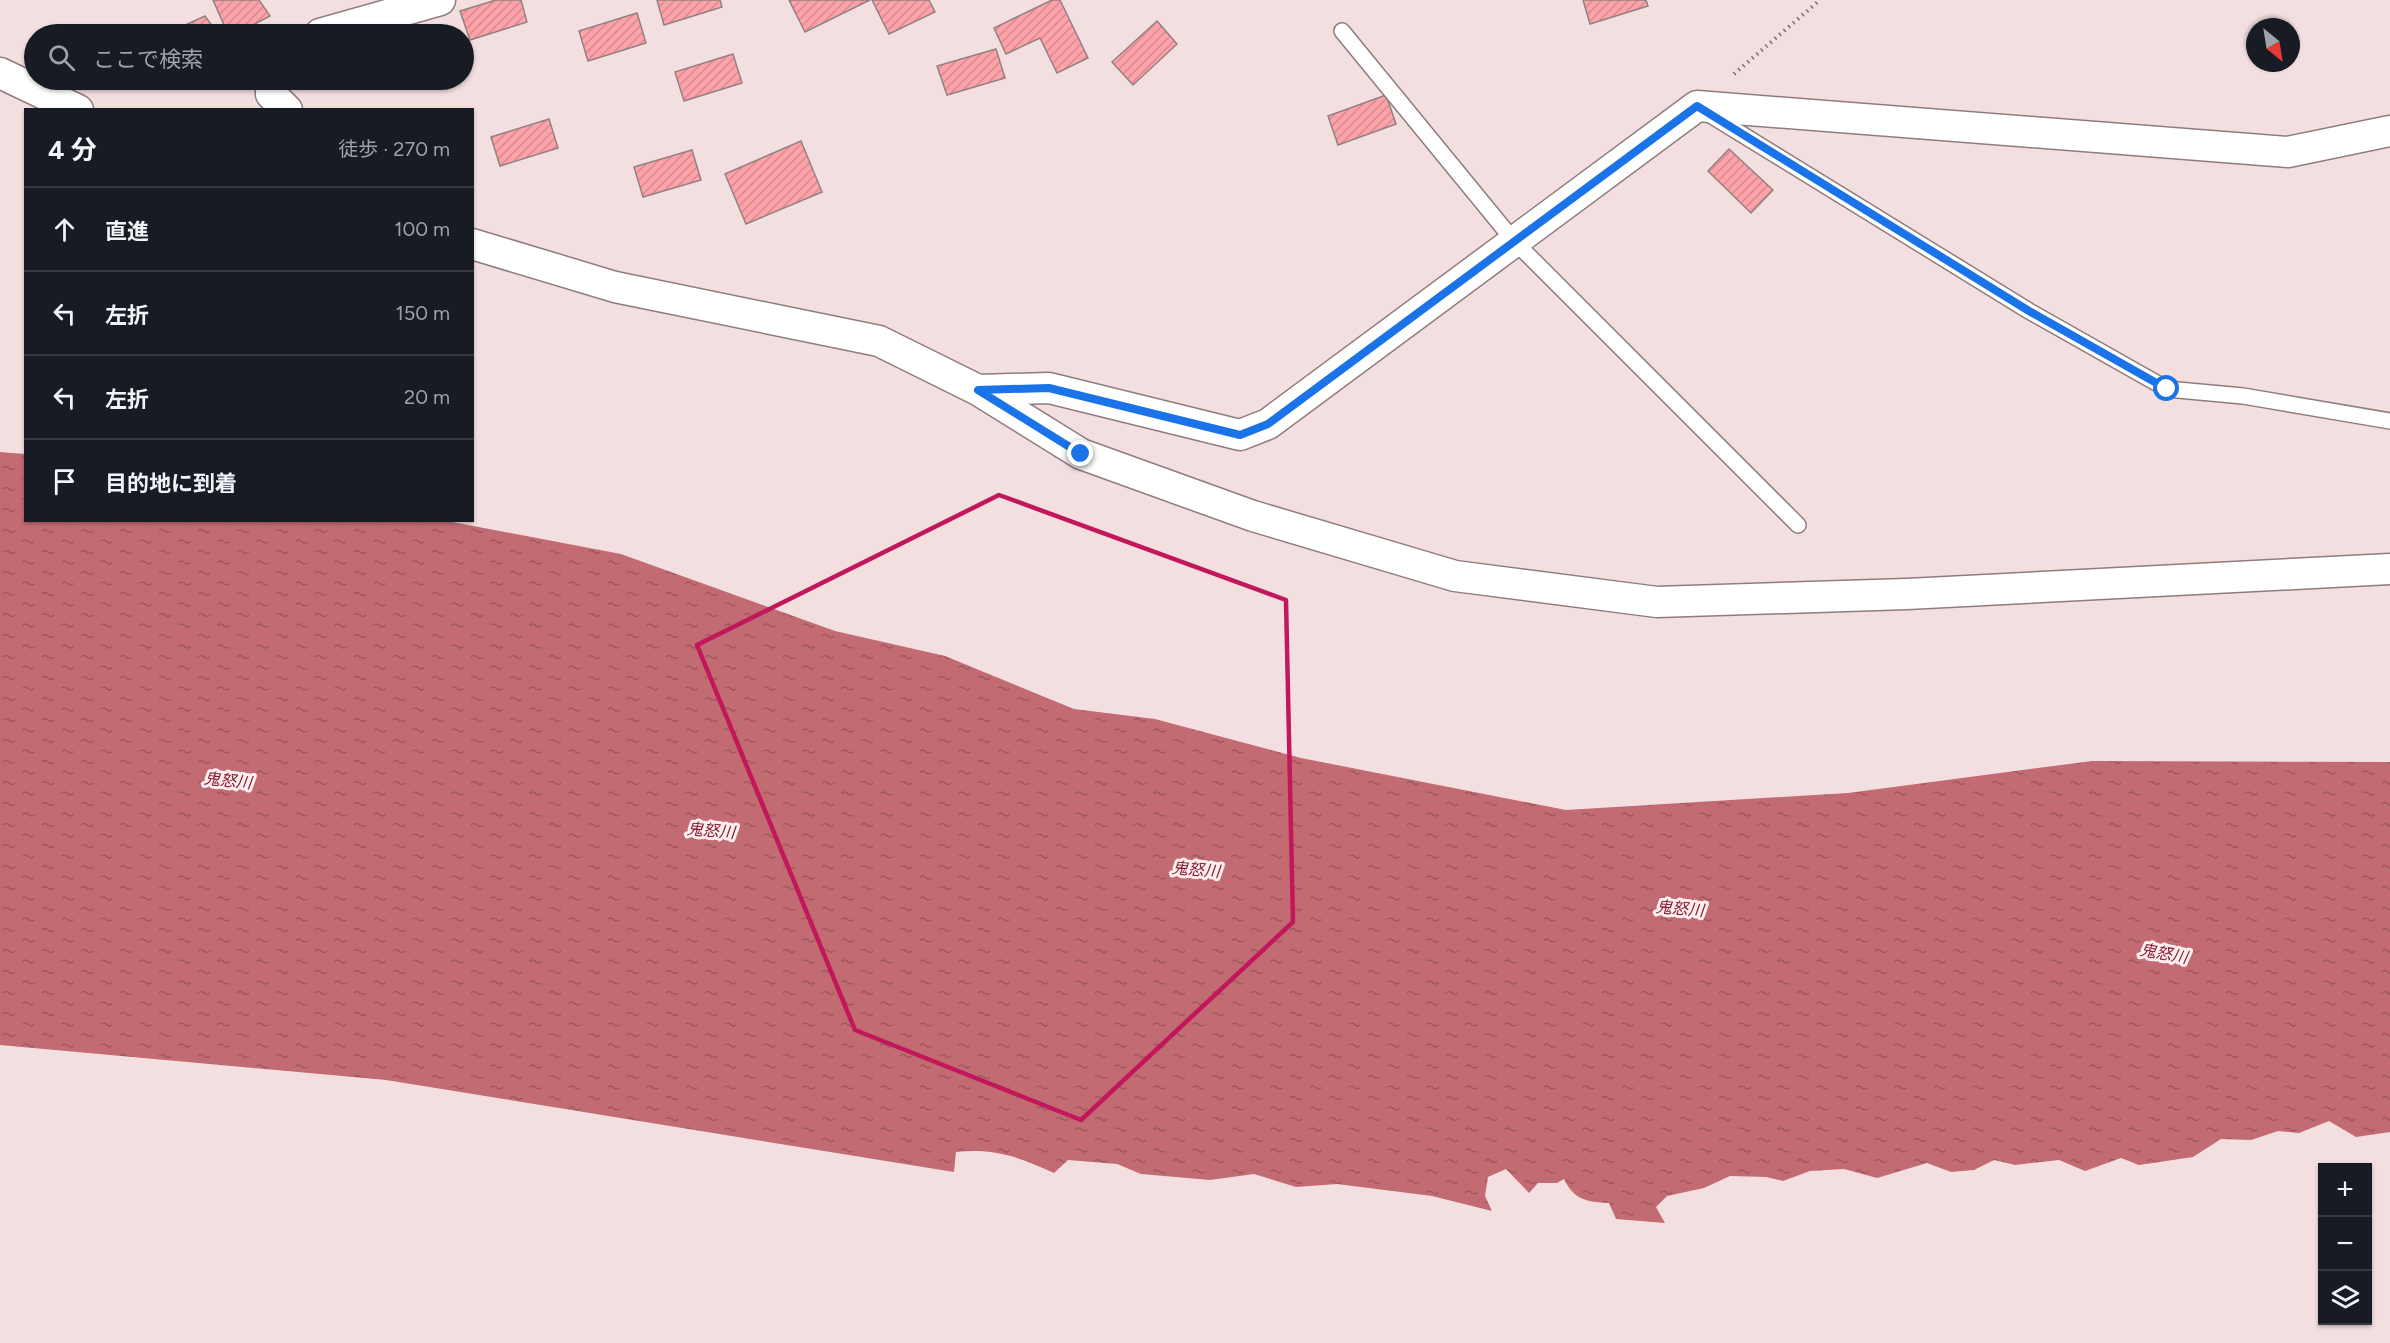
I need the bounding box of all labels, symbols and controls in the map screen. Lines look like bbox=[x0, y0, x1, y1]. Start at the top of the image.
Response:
north arrow bbox=[2246, 18, 2300, 72]
search box bbox=[24, 24, 474, 90]
icon: search bbox=[45, 41, 78, 74]
text: ここで検索 bbox=[93, 46, 203, 73]
text: 4 分 bbox=[48, 134, 97, 166]
text: 徒歩 · 270 m bbox=[338, 137, 450, 161]
icon: ahead bbox=[48, 213, 81, 246]
text: 100 m bbox=[394, 217, 450, 241]
text: 直進 bbox=[105, 218, 149, 245]
icon: left bbox=[48, 297, 81, 330]
text: 150 m bbox=[395, 301, 450, 325]
text: 左折 bbox=[105, 302, 149, 329]
route start bbox=[2153, 375, 2179, 401]
icon: left bbox=[48, 381, 81, 414]
text: 20 m bbox=[404, 385, 450, 409]
text: 左折 bbox=[105, 386, 149, 413]
route end bbox=[1067, 440, 1093, 466]
icon: arrive bbox=[48, 465, 81, 498]
text: 目的地に到着 bbox=[105, 470, 237, 497]
water label: 鬼怒川 bbox=[203, 769, 255, 793]
water label: 鬼怒川 bbox=[686, 819, 738, 842]
water label: 鬼怒川 bbox=[1171, 858, 1223, 881]
water label: 鬼怒川 bbox=[1655, 897, 1707, 920]
water label: 鬼怒川 bbox=[2139, 940, 2191, 967]
map controls bbox=[2318, 1163, 2372, 1325]
button: + bbox=[2318, 1163, 2372, 1217]
button: − bbox=[2318, 1217, 2372, 1271]
button: layers bbox=[2318, 1271, 2372, 1325]

